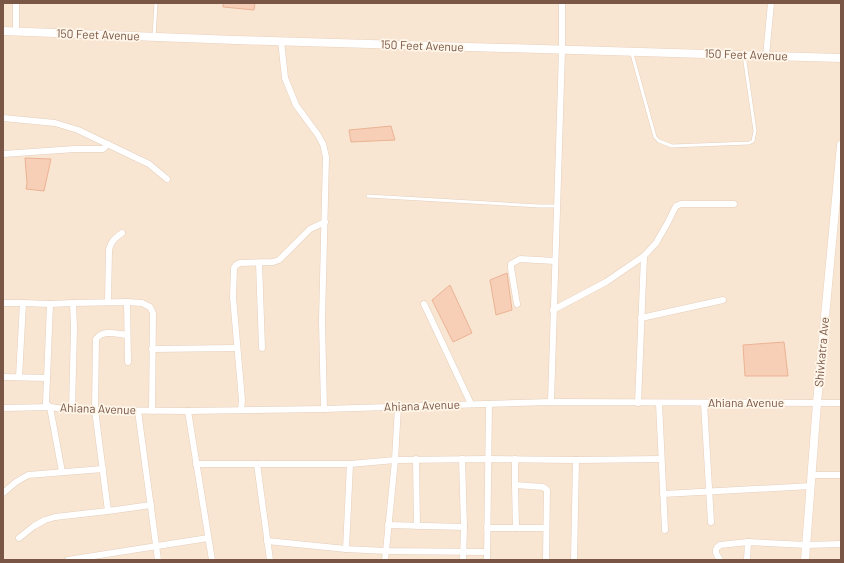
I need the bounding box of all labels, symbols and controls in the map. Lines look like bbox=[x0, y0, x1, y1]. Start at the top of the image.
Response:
street label: 150 Feet Avenue bbox=[56, 26, 140, 42]
street label: 150 Feet Avenue bbox=[380, 37, 464, 53]
street label: 150 Feet Avenue bbox=[704, 46, 788, 62]
street label: Shivkatra Ave bbox=[811, 316, 831, 388]
street label: Ahiana Avenue bbox=[708, 395, 784, 409]
street label: Ahiana Avenue bbox=[384, 397, 460, 413]
street label: Ahiana Avenue bbox=[60, 400, 136, 416]

